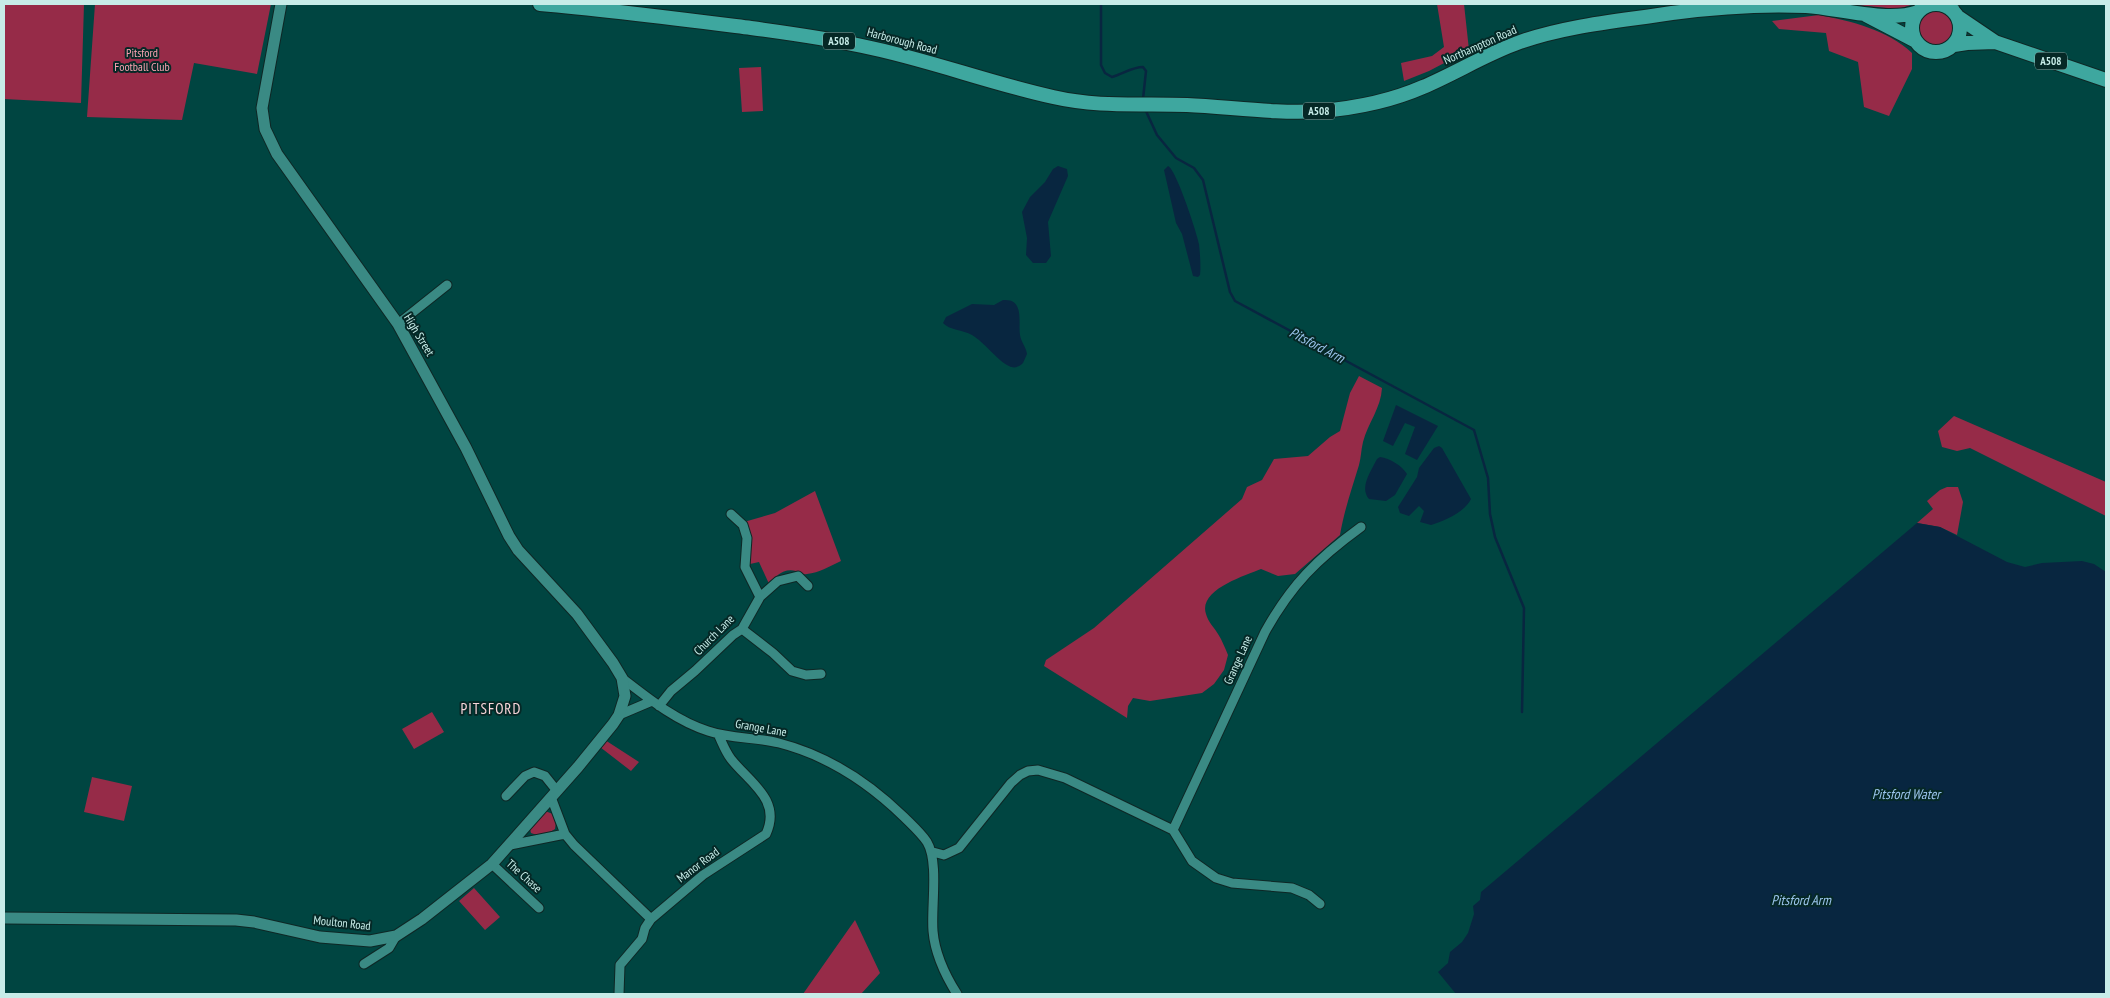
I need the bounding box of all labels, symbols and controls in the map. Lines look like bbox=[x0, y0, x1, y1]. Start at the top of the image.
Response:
street label: Northampton Road bbox=[1441, 22, 1519, 67]
street label: Harborough Road bbox=[865, 24, 939, 57]
road number: A508 bbox=[823, 32, 855, 49]
park label: Pitsford Football Club bbox=[114, 45, 170, 74]
road number: A508 bbox=[2035, 52, 2067, 70]
road number: A508 bbox=[1303, 102, 1335, 120]
street label: High Street bbox=[401, 311, 438, 359]
water label: Pitsford Arm bbox=[1286, 323, 1348, 367]
street label: Church Lane bbox=[690, 611, 737, 658]
street label: Grange Lane bbox=[1220, 633, 1255, 686]
district label: PITSFORD bbox=[461, 699, 521, 718]
street label: Grange Lane bbox=[734, 716, 788, 739]
water label: Pitsford Water bbox=[1872, 785, 1942, 803]
street label: Manor Road bbox=[674, 844, 722, 885]
street label: The Chase bbox=[503, 856, 545, 896]
water label: Pitsford Arm bbox=[1771, 891, 1832, 909]
street label: Moulton Road bbox=[313, 912, 371, 933]

